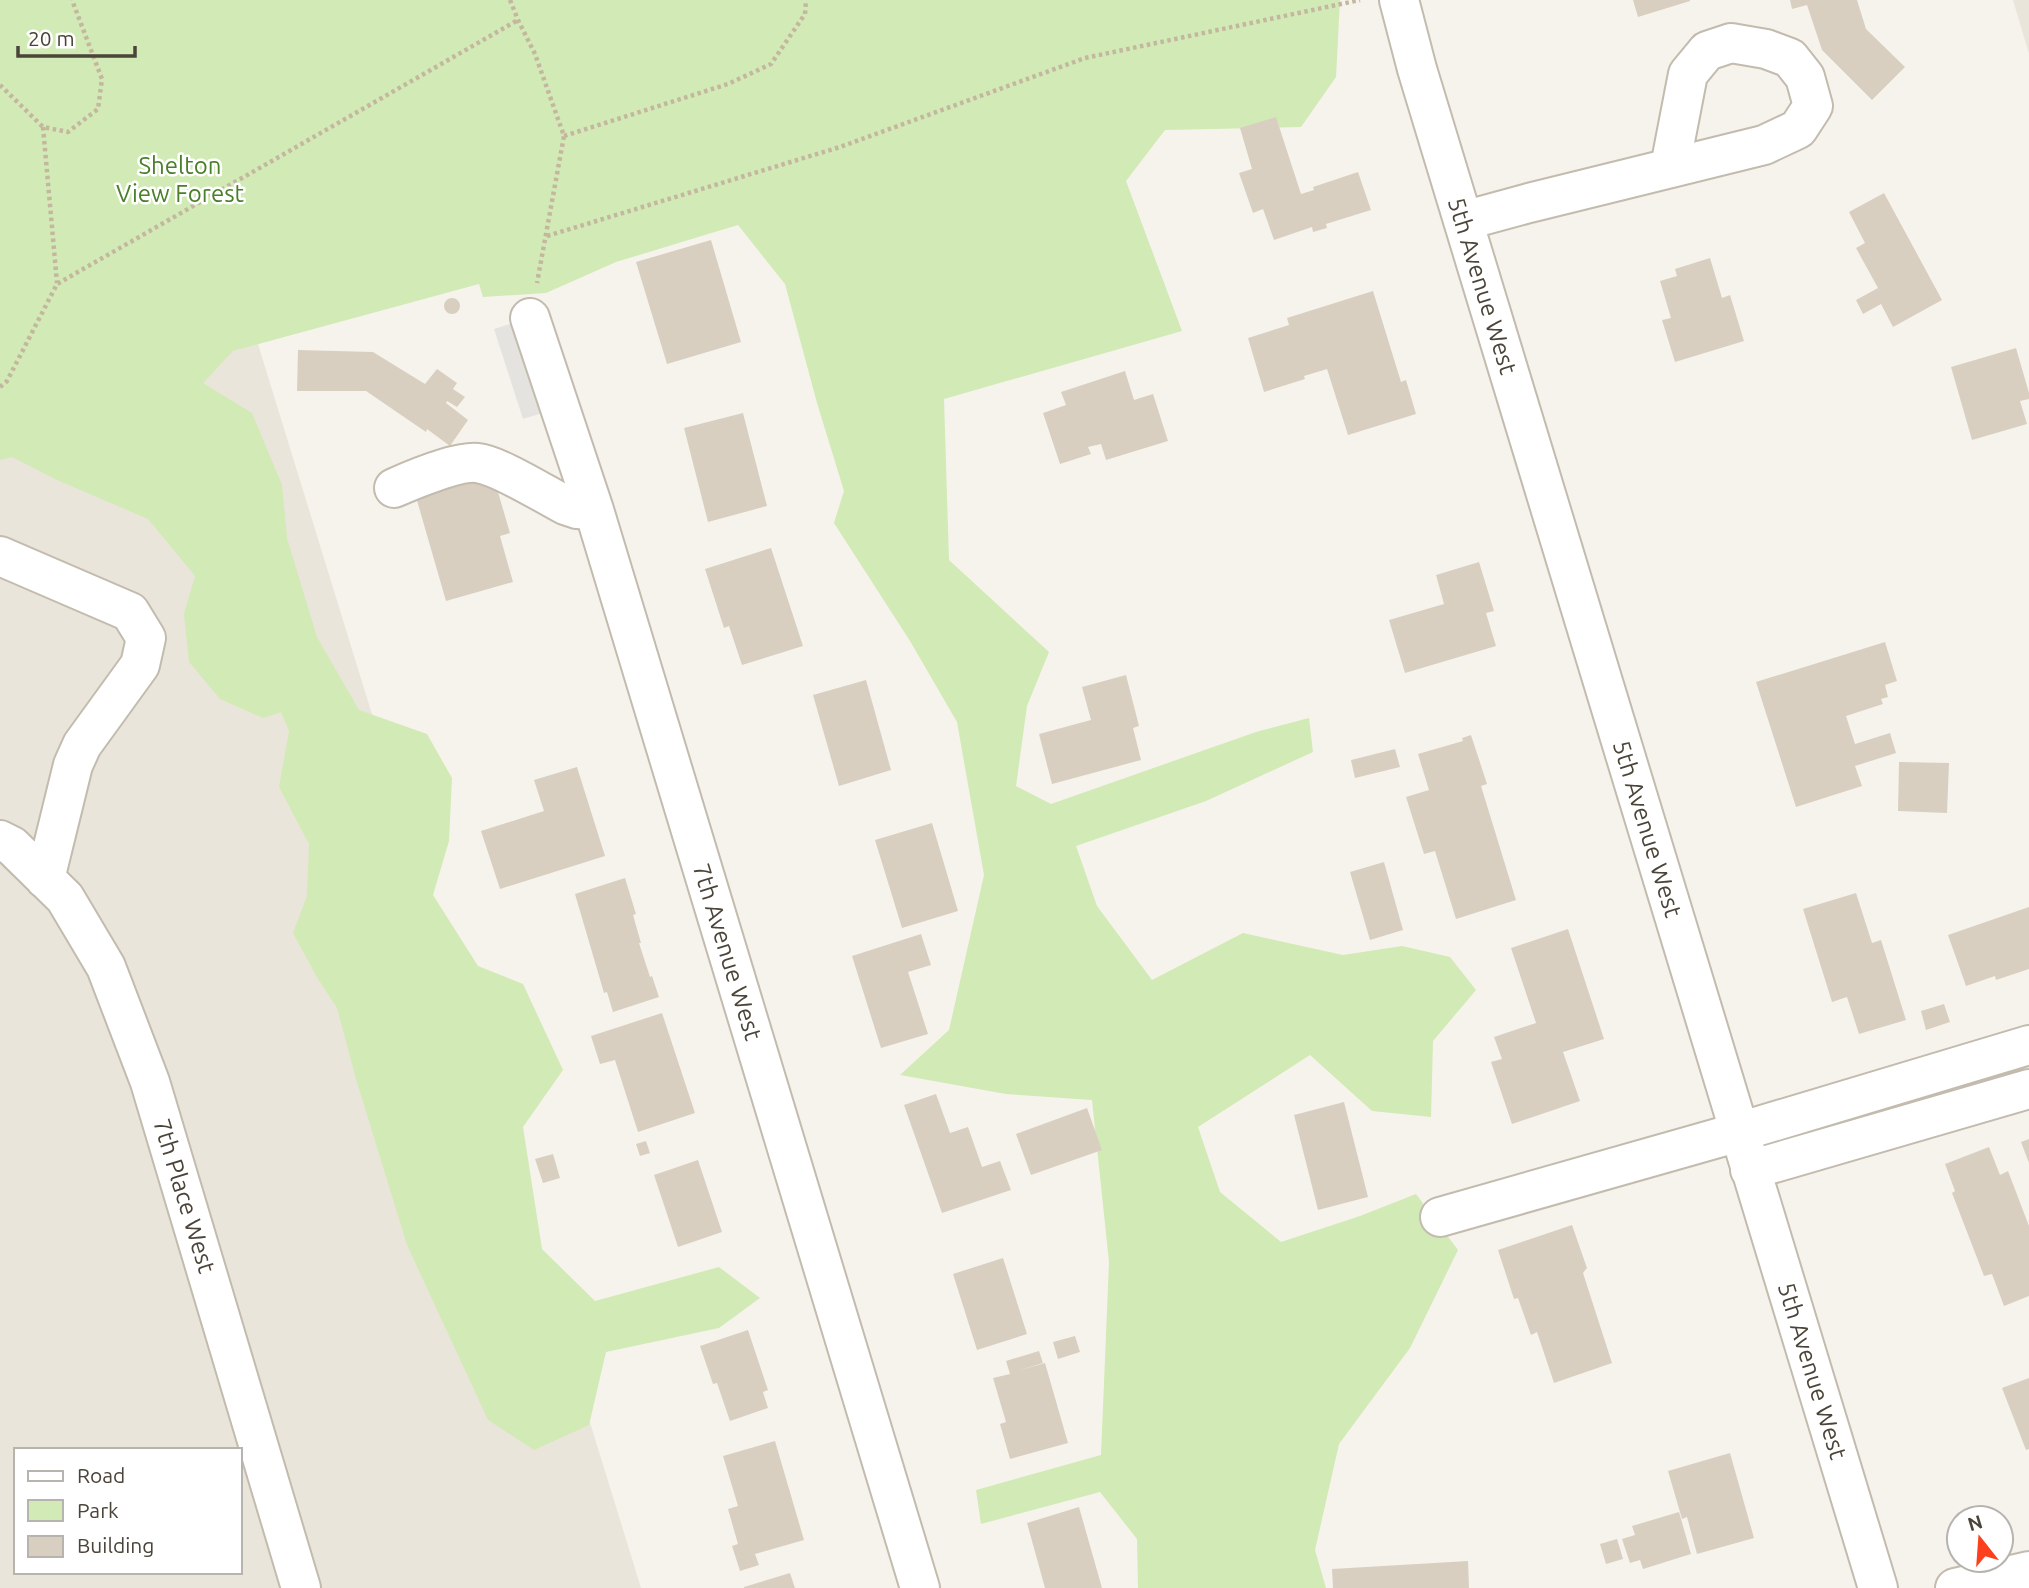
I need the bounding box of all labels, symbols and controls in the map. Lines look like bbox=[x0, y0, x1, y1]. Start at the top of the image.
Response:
scale bar bbox=[18, 14, 135, 58]
text: 20 m bbox=[28, 26, 75, 50]
park label: Shelton View Forest bbox=[116, 152, 245, 207]
street label: 5th Avenue West bbox=[1443, 194, 1522, 378]
street label: 5th Avenue West bbox=[1608, 737, 1687, 921]
street label: 7th Avenue West bbox=[688, 860, 767, 1044]
street label: 7th Place West bbox=[148, 1115, 221, 1277]
street label: 5th Avenue West bbox=[1773, 1279, 1852, 1463]
legend bbox=[14, 1448, 242, 1574]
text: Road bbox=[77, 1463, 125, 1487]
text: Park bbox=[77, 1498, 119, 1522]
north arrow bbox=[1945, 1504, 2015, 1574]
text: N bbox=[1965, 1510, 1985, 1535]
text: Building bbox=[77, 1533, 154, 1557]

